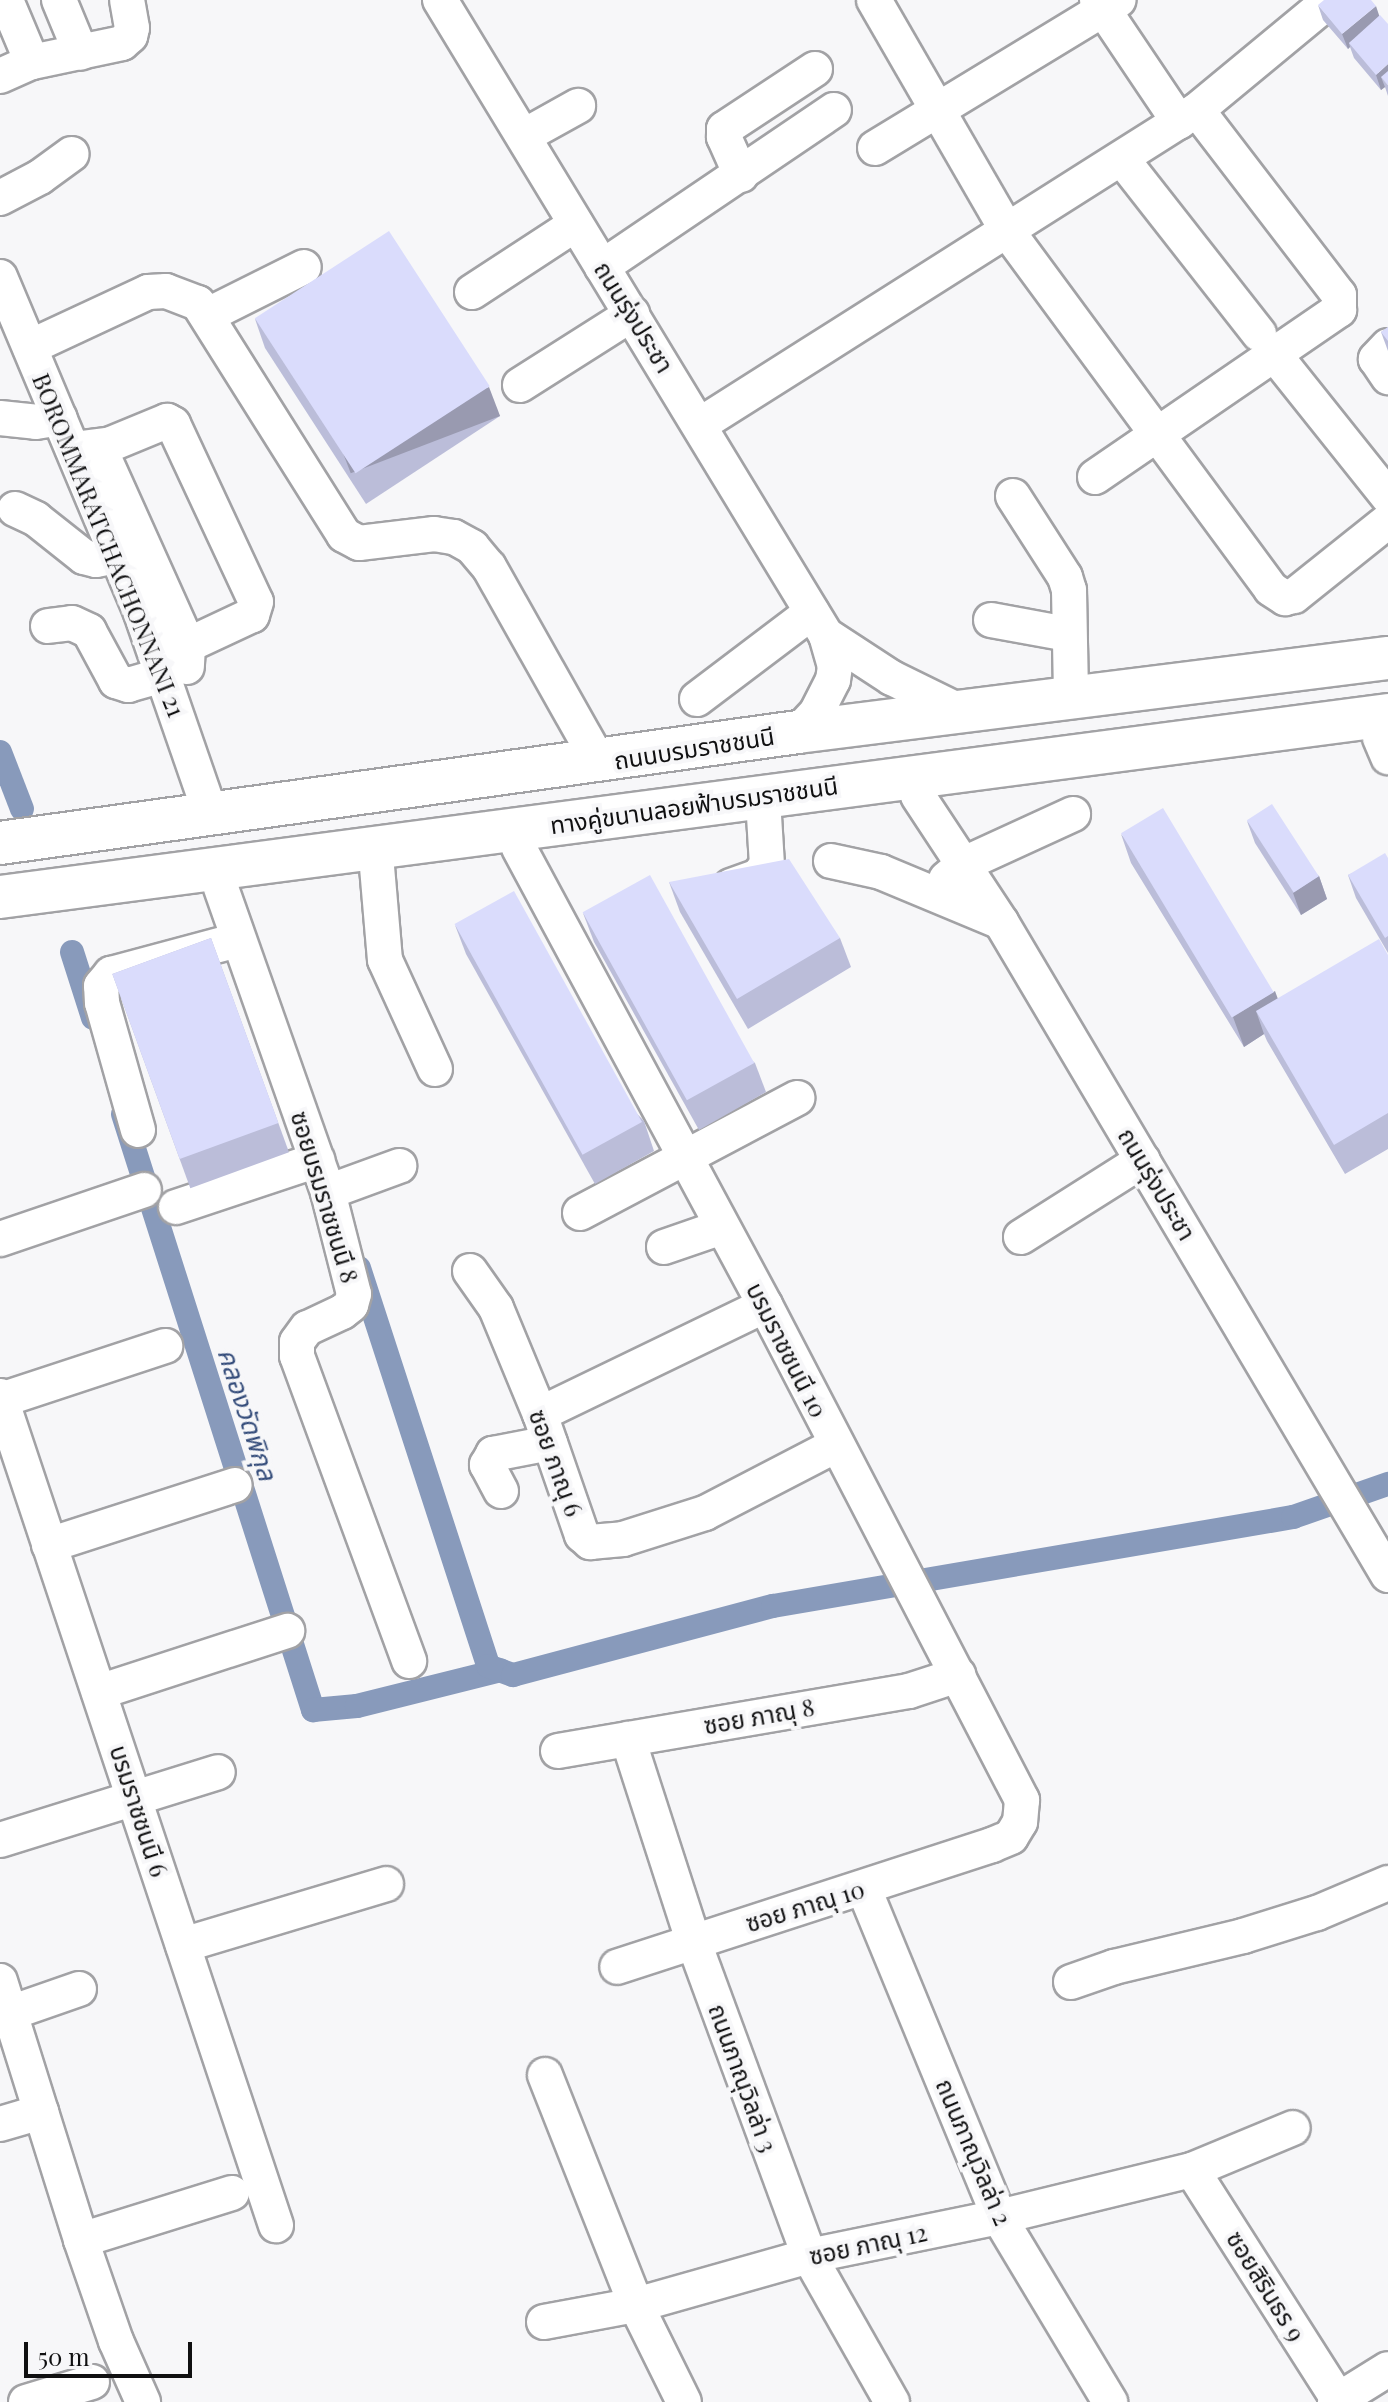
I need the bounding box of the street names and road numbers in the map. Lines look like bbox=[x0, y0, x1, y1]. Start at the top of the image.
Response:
street label: ถนนรุ่งประชา bbox=[588, 256, 680, 378]
street label: BOROMMARATCHACHONNANI 21 bbox=[27, 369, 191, 721]
street label: ถนนบรมราชชนนี bbox=[612, 721, 776, 775]
street label: ทางคู่ขนานลอยฟ้าบรมราชชนนี bbox=[548, 771, 840, 839]
street label: ซอยบรมราชชนนี 8 bbox=[285, 1108, 365, 1286]
street label: ถนนรุ่งประชา bbox=[1112, 1123, 1202, 1245]
street label: บรมราชชนนี 10 bbox=[741, 1278, 833, 1422]
street label: ซอย ภาณุ 6 bbox=[523, 1406, 589, 1520]
street label: ซอย ภาณุ 8 bbox=[701, 1692, 817, 1740]
street label: บรมราชชนนี 6 bbox=[104, 1742, 174, 1880]
street label: ซอย ภาณุ 10 bbox=[742, 1874, 868, 1938]
street label: ถนนภาณุวิลล่า 3 bbox=[703, 2000, 783, 2156]
street label: ถนนภาณุวิลล่า 2 bbox=[930, 2074, 1018, 2230]
street label: ซอย ภาณุ 12 bbox=[806, 2217, 930, 2271]
street label: ซอยสิรินธร 9 bbox=[1221, 2226, 1311, 2346]

